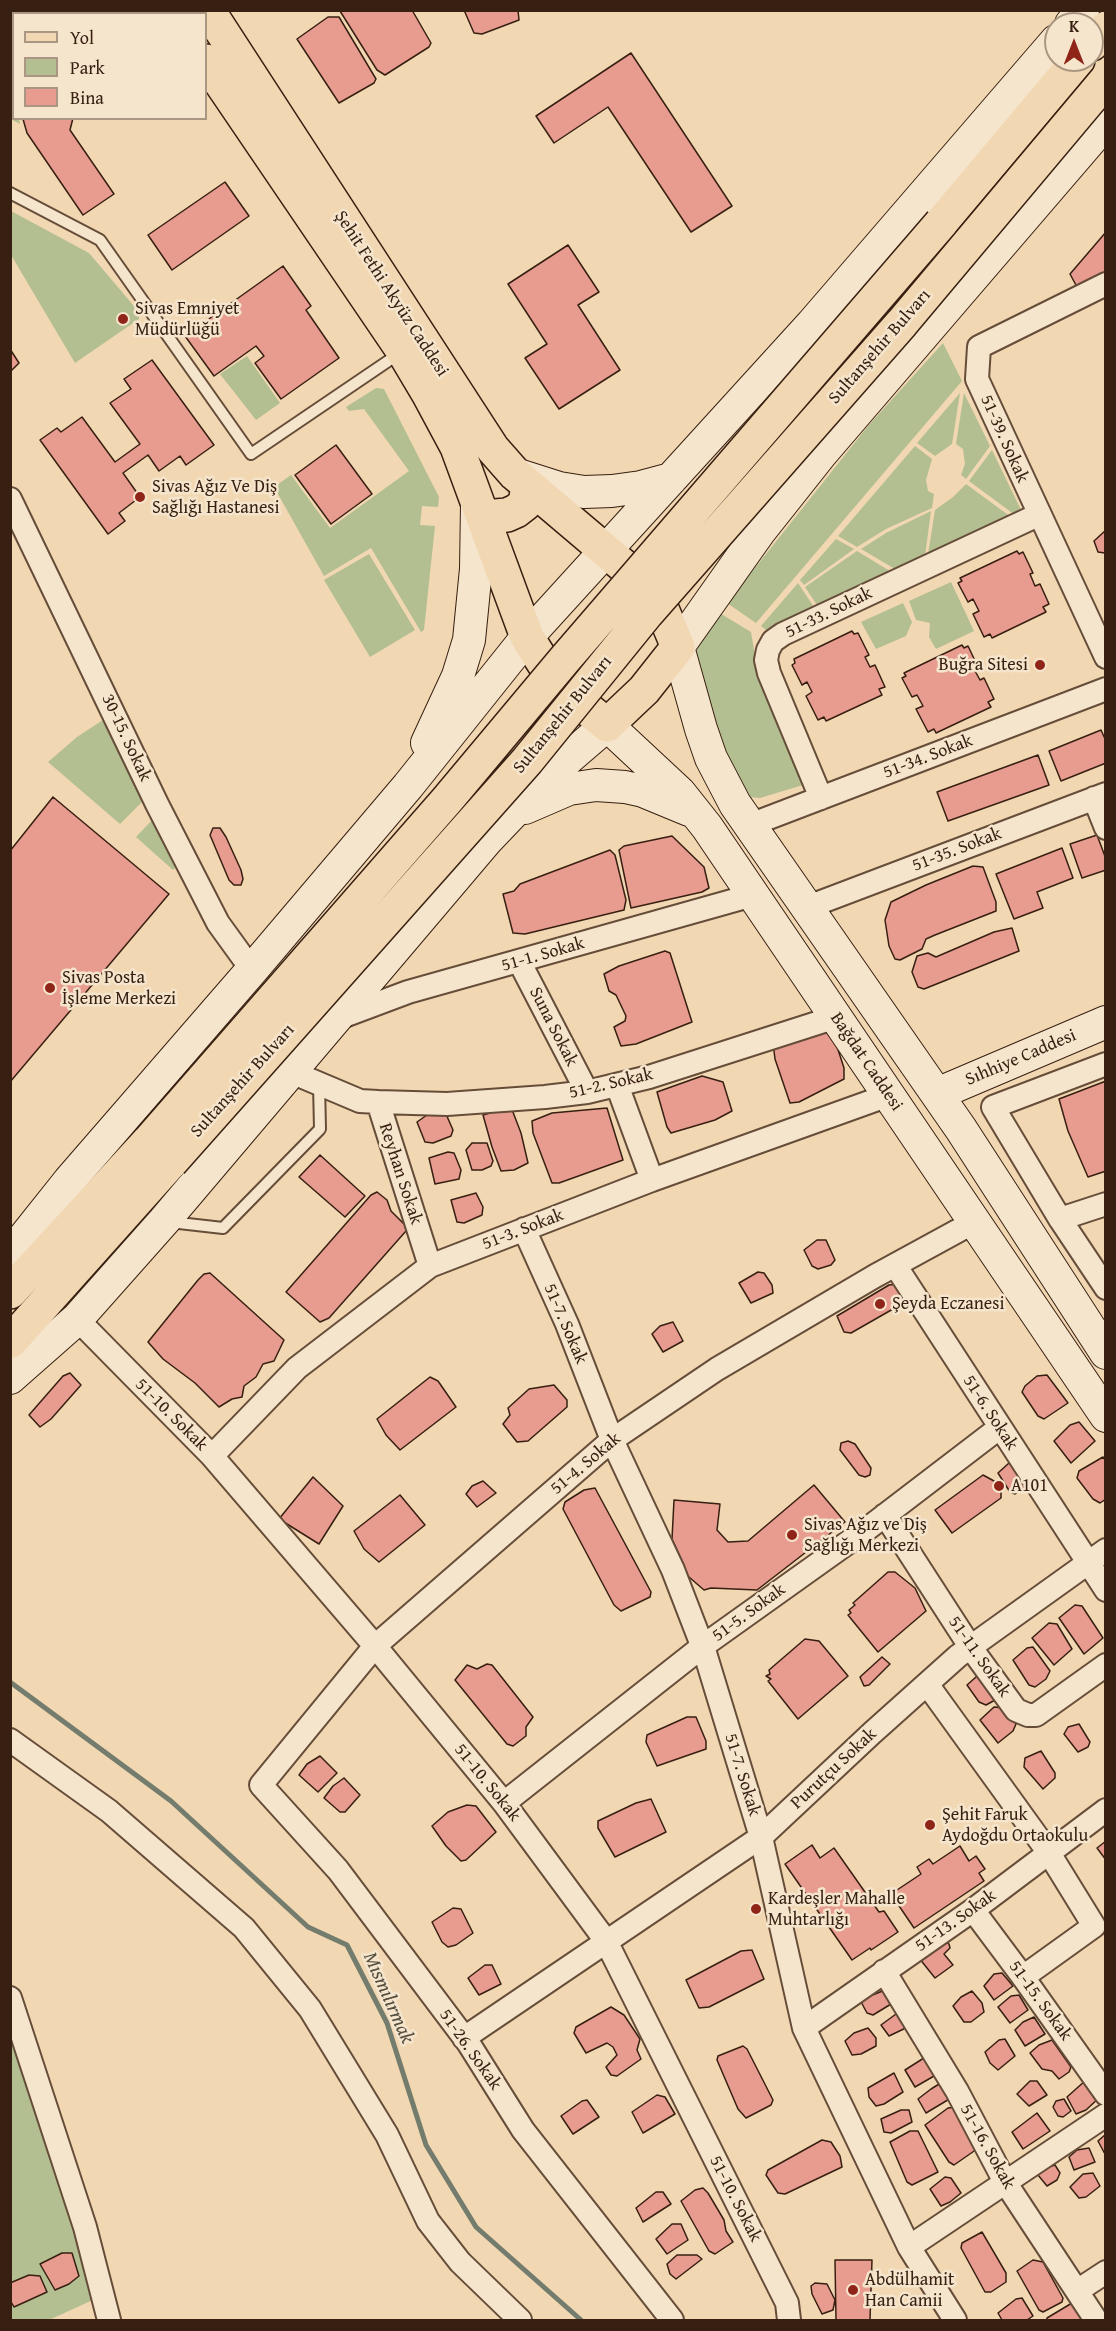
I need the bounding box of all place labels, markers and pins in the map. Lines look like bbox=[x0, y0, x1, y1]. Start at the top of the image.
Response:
place label: Sivas Emniyet Müdürlüğü bbox=[135, 298, 239, 340]
marker: Sivas Emniyet Müdürlüğü bbox=[116, 312, 130, 326]
place label: Sivas Ağız Ve Diş Sağlığı Hastanesi bbox=[152, 476, 280, 518]
marker: Sivas Ağız Ve Diş Sağlığı Hastanesi bbox=[133, 490, 147, 504]
place label: Buğra Sitesi bbox=[939, 654, 1028, 676]
marker: Buğra Sitesi bbox=[1033, 658, 1047, 672]
place label: Sivas Posta İşleme Merkezi bbox=[62, 967, 176, 1010]
marker: Sivas Posta İşleme Merkezi bbox=[43, 981, 57, 995]
place label: Şeyda Eczanesi bbox=[892, 1293, 1004, 1315]
marker: Şeyda Eczanesi bbox=[873, 1297, 887, 1311]
place label: A101 bbox=[1011, 1475, 1048, 1497]
marker: A101 bbox=[992, 1479, 1006, 1493]
place label: Sivas Ağız ve Diş Sağlığı Merkezi bbox=[804, 1514, 927, 1556]
marker: Sivas Ağız ve Diş Sağlığı Merkezi bbox=[785, 1528, 799, 1542]
place label: Şehit Faruk Aydoğdu Ortaokulu bbox=[942, 1804, 1088, 1846]
marker: Şehit Faruk Aydoğdu Ortaokulu bbox=[923, 1818, 937, 1832]
place label: Kardeşler Mahalle Muhtarlığı bbox=[768, 1888, 905, 1930]
marker: Kardeşler Mahalle Muhtarlığı bbox=[749, 1902, 763, 1916]
place label: Abdülhamit Han Camii bbox=[865, 2269, 954, 2312]
marker: Abdülhamit Han Camii bbox=[846, 2283, 860, 2297]

